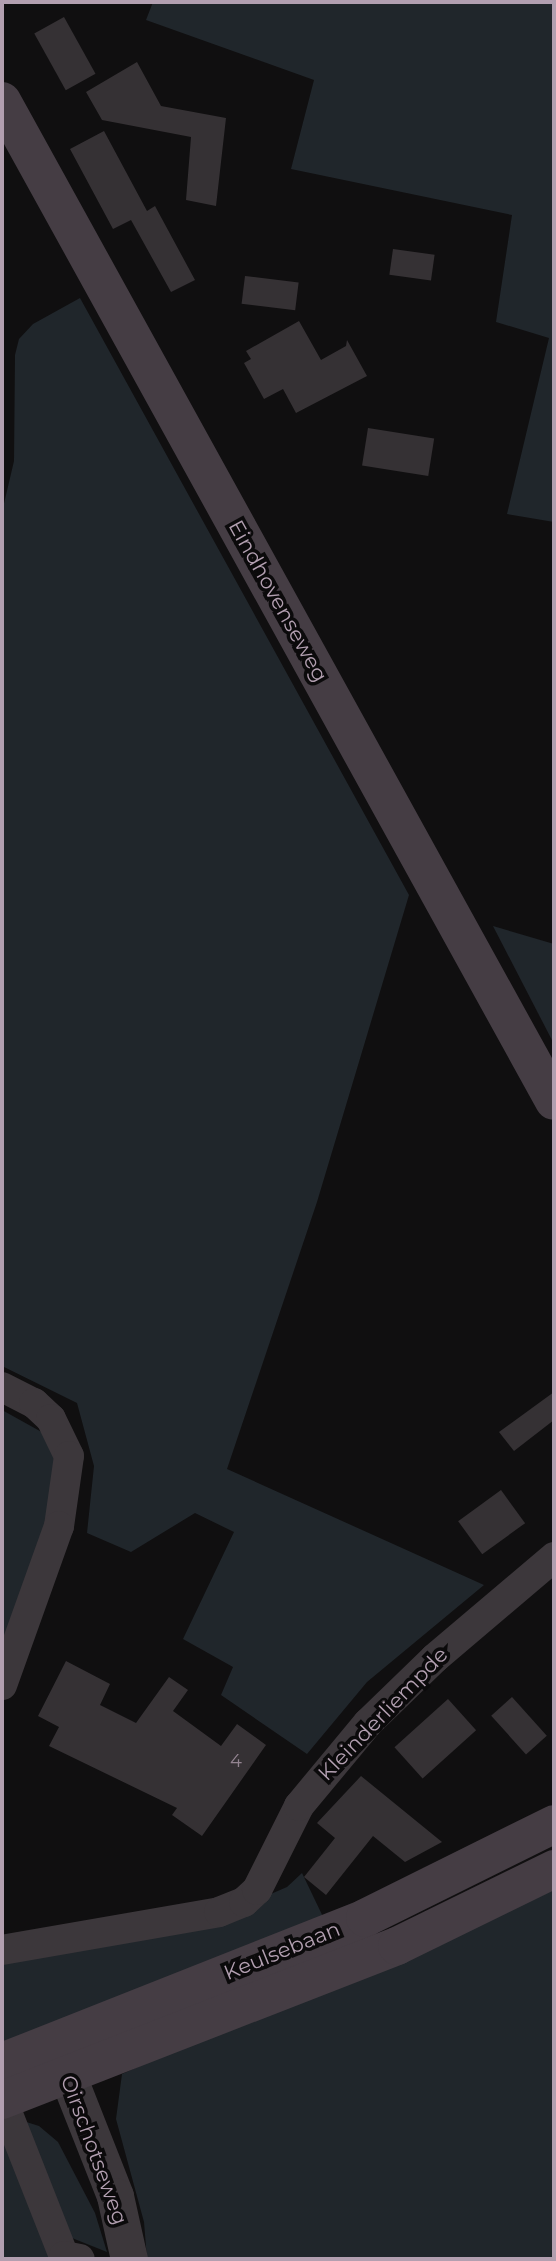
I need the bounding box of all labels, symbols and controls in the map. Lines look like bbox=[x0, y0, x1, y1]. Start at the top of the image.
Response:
street label: Eindhovenseweg bbox=[223, 516, 333, 686]
street label: Kleinderliempde bbox=[313, 1642, 453, 1786]
house number: 4 bbox=[230, 1750, 242, 1772]
street label: Keulsebaan bbox=[220, 1916, 344, 1986]
street label: Oirschotseweg bbox=[55, 2072, 133, 2228]

